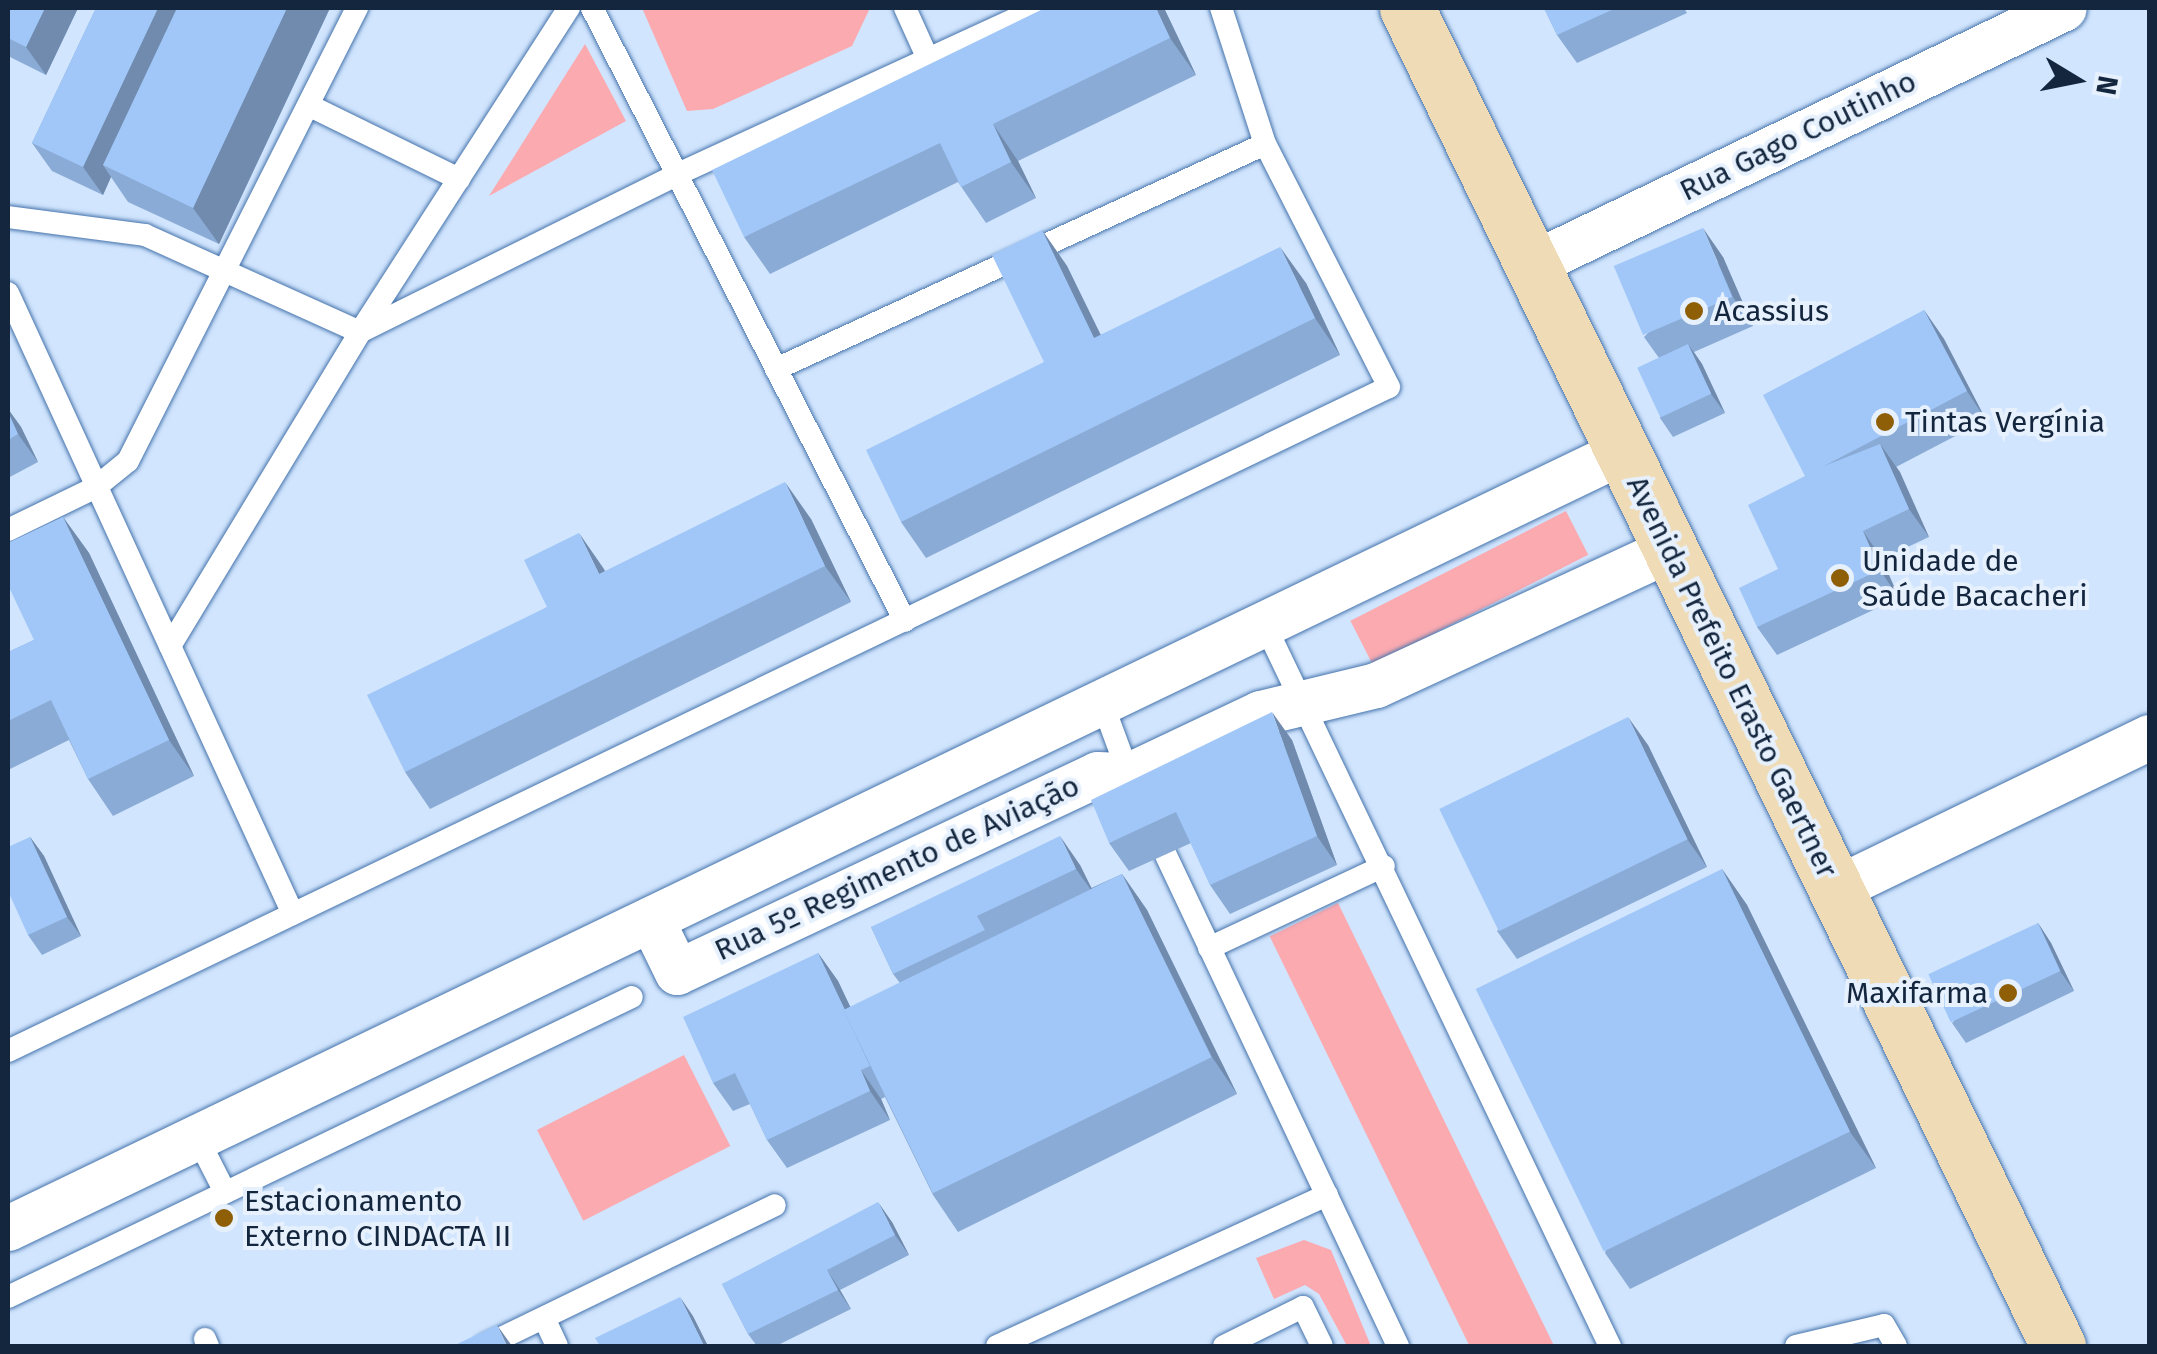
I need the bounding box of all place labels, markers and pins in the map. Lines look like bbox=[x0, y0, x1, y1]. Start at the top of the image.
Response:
place label: Acassius bbox=[1714, 293, 1829, 329]
marker: Acassius bbox=[1683, 300, 1705, 322]
place label: Tintas Vergínia bbox=[1905, 404, 2105, 440]
marker: Tintas Vergínia bbox=[1874, 411, 1896, 433]
place label: Unidade de Saúde Bacacheri bbox=[1862, 543, 2088, 614]
marker: Unidade de Saúde Bacacheri bbox=[1827, 565, 1853, 591]
place label: Maxifarma bbox=[1846, 975, 1988, 1011]
marker: Maxifarma bbox=[1997, 982, 2019, 1004]
place label: Estacionamento Externo CINDACTA II bbox=[244, 1183, 511, 1254]
marker: Estacionamento Externo CINDACTA II bbox=[213, 1207, 235, 1229]

